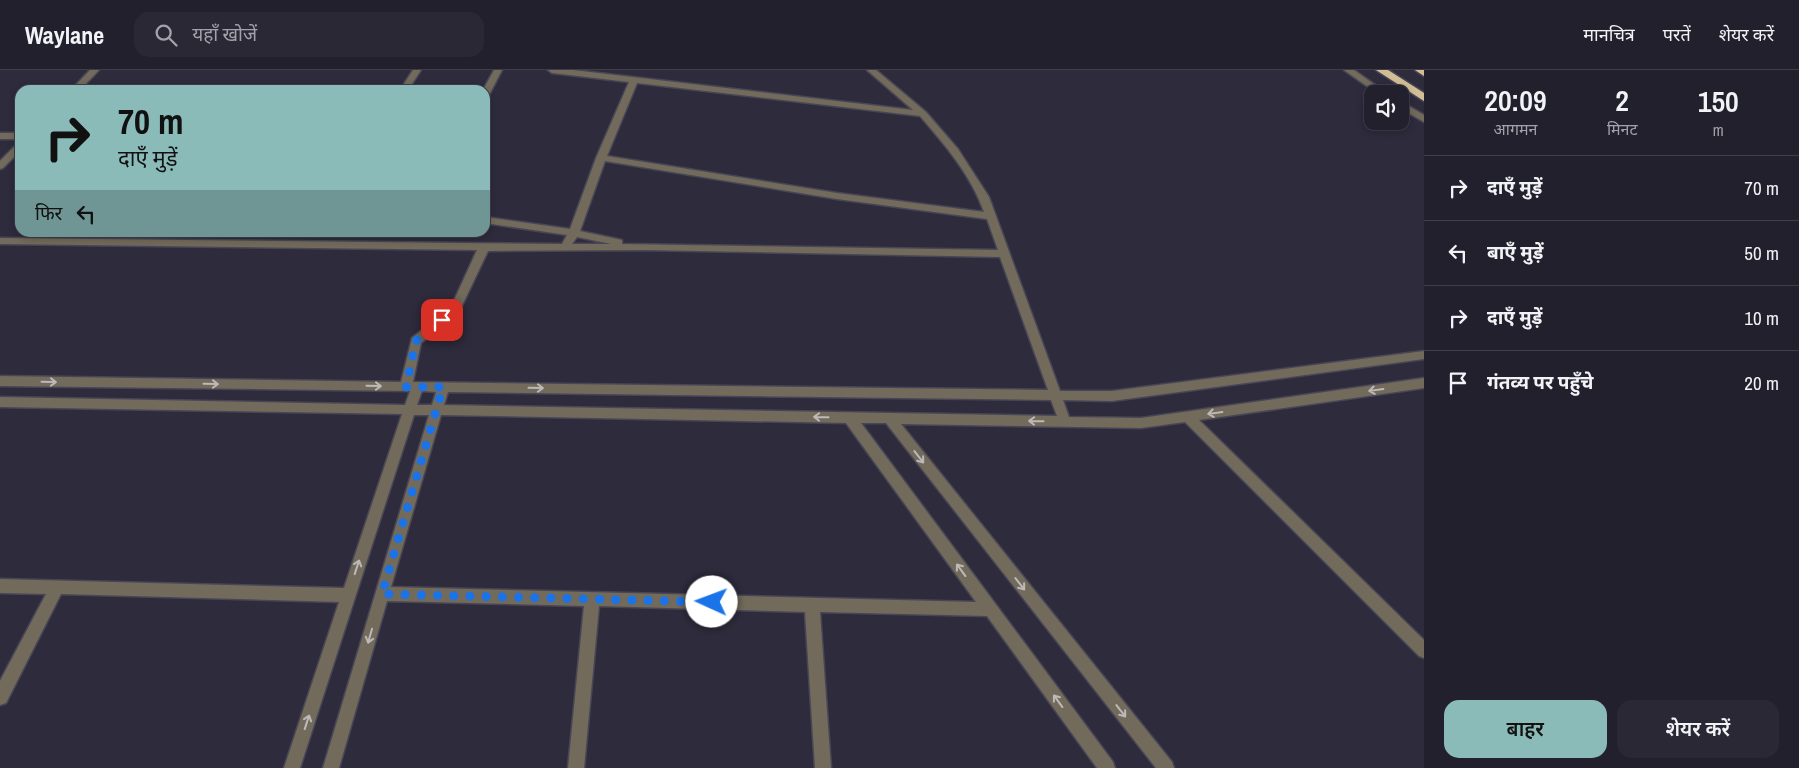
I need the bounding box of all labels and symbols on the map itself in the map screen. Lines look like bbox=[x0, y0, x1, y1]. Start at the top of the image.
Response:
pin bbox=[421, 299, 463, 341]
one-way arrow bbox=[40, 377, 56, 387]
one-way arrow bbox=[202, 379, 219, 389]
one-way arrow bbox=[365, 381, 381, 391]
one-way arrow bbox=[528, 384, 544, 393]
one-way arrow bbox=[1368, 385, 1384, 395]
one-way arrow bbox=[1207, 408, 1223, 418]
one-way arrow bbox=[813, 412, 829, 422]
one-way arrow bbox=[1028, 416, 1044, 426]
one-way arrow bbox=[914, 450, 925, 463]
one-way arrow bbox=[353, 560, 363, 576]
one-way arrow bbox=[956, 564, 967, 577]
position arrow bbox=[685, 575, 737, 627]
one-way arrow bbox=[1015, 577, 1026, 590]
one-way arrow bbox=[364, 627, 374, 643]
one-way arrow bbox=[1052, 695, 1063, 708]
one-way arrow bbox=[1116, 704, 1127, 717]
one-way arrow bbox=[303, 714, 312, 730]

